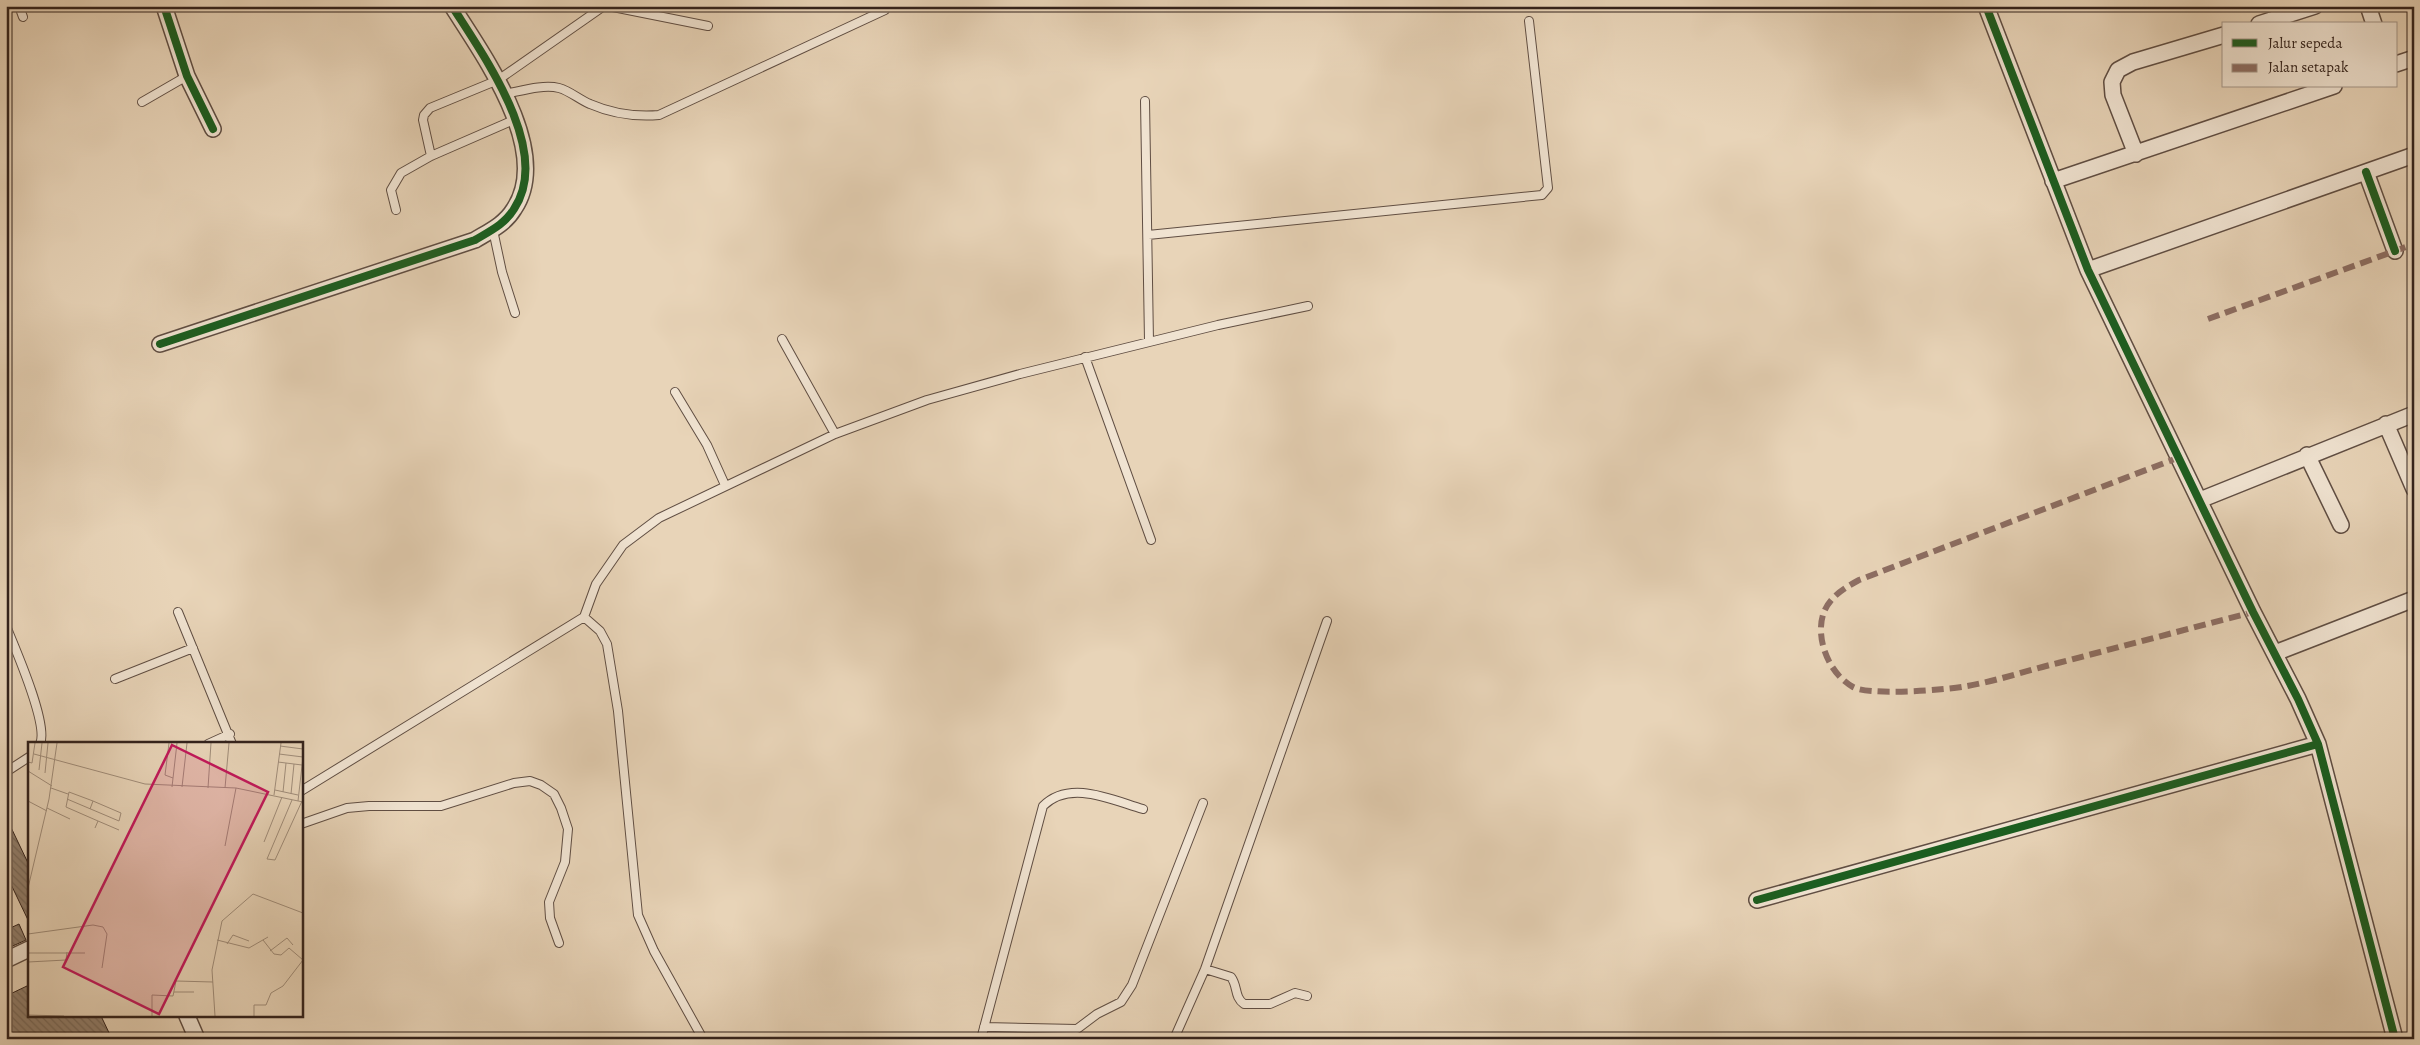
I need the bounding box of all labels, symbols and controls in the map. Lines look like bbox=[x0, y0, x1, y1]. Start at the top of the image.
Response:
legend bbox=[2222, 22, 2398, 88]
text: Jalur sepeda bbox=[2268, 33, 2342, 53]
text: Jalan setapak bbox=[2268, 57, 2349, 77]
inset map bbox=[28, 742, 302, 1018]

